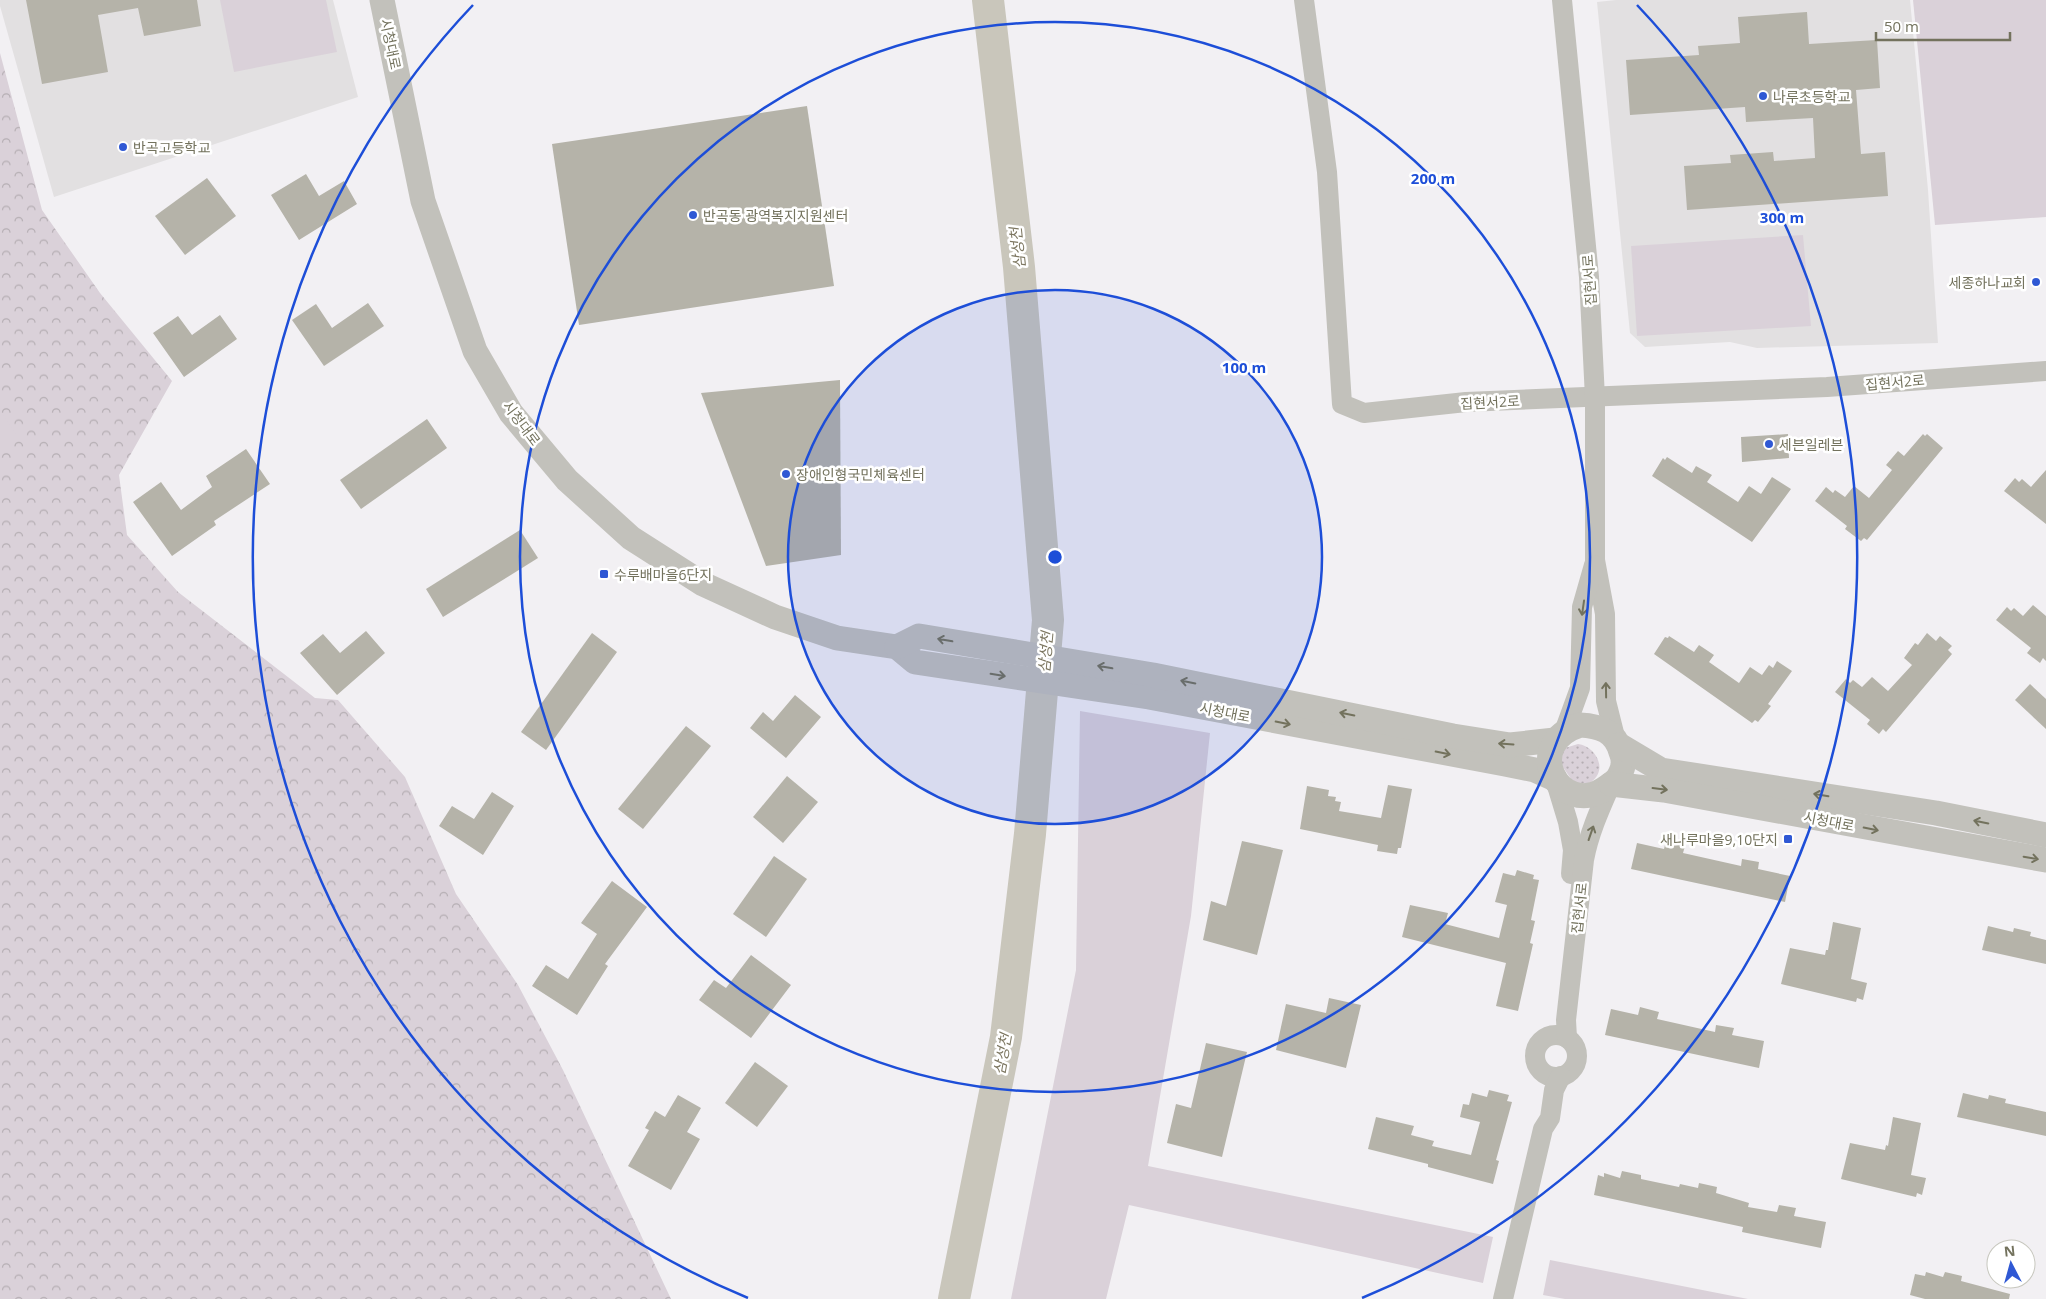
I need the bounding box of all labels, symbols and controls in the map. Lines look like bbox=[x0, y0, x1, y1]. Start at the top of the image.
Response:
scale bar bbox=[1876, 10, 2010, 42]
text: 50 m bbox=[1884, 16, 1919, 36]
street label: 시청대로 bbox=[376, 17, 406, 71]
place label: 나루초등학교 bbox=[1773, 87, 1850, 106]
marker: 나루초등학교 bbox=[1757, 90, 1769, 102]
place label: 반곡고등학교 bbox=[133, 138, 210, 157]
marker: 반곡고등학교 bbox=[117, 141, 129, 153]
text: 200 m bbox=[1411, 168, 1455, 188]
place label: 반곡동 광역복지지원센터 bbox=[703, 206, 848, 225]
text: 300 m bbox=[1760, 207, 1804, 227]
marker: 반곡동 광역복지지원센터 bbox=[687, 209, 699, 221]
water label: 삼성천 bbox=[1005, 224, 1029, 270]
street label: 집현서로 bbox=[1578, 254, 1600, 306]
place label: 세종하나교회 bbox=[1949, 273, 2026, 292]
marker: 세종하나교회 bbox=[2030, 276, 2042, 288]
text: 100 m bbox=[1222, 357, 1266, 377]
street label: 집현서2로 bbox=[1865, 370, 1926, 394]
street label: 집현서2로 bbox=[1460, 391, 1520, 413]
street label: 시청대로 bbox=[499, 397, 545, 449]
place label: 세븐일레븐 bbox=[1779, 435, 1844, 454]
marker: 세븐일레븐 bbox=[1763, 438, 1775, 450]
place label: 장애인형국민체육센터 bbox=[796, 465, 925, 484]
marker: 장애인형국민체육센터 bbox=[780, 468, 792, 480]
centre of rings bbox=[1046, 548, 1064, 566]
place label: 수루배마을6단지 bbox=[614, 565, 712, 584]
marker: 수루배마을6단지 bbox=[598, 568, 610, 580]
one-way arrow bbox=[1578, 599, 1588, 615]
water label: 삼성천 bbox=[1033, 628, 1057, 673]
one-way arrow bbox=[938, 635, 954, 645]
one-way arrow bbox=[1098, 662, 1114, 672]
one-way arrow bbox=[989, 670, 1005, 680]
one-way arrow bbox=[1180, 676, 1196, 686]
one-way arrow bbox=[1601, 682, 1611, 698]
street label: 시청대로 bbox=[1198, 698, 1252, 726]
one-way arrow bbox=[1339, 709, 1355, 718]
one-way arrow bbox=[1275, 719, 1291, 728]
one-way arrow bbox=[1499, 740, 1515, 749]
one-way arrow bbox=[1434, 749, 1450, 759]
one-way arrow bbox=[1651, 784, 1667, 794]
one-way arrow bbox=[1813, 790, 1829, 800]
street label: 시청대로 bbox=[1802, 807, 1856, 835]
one-way arrow bbox=[1973, 817, 1989, 826]
one-way arrow bbox=[1862, 824, 1878, 834]
one-way arrow bbox=[1587, 826, 1596, 842]
place label: 새나루마을9,10단지 bbox=[1660, 830, 1778, 849]
marker: 새나루마을9,10단지 bbox=[1782, 833, 1794, 845]
one-way arrow bbox=[2022, 853, 2038, 863]
street label: 집현서로 bbox=[1567, 881, 1591, 935]
water label: 삼성천 bbox=[989, 1030, 1016, 1076]
north arrow bbox=[1986, 1239, 2036, 1289]
text: N bbox=[2003, 1241, 2016, 1261]

